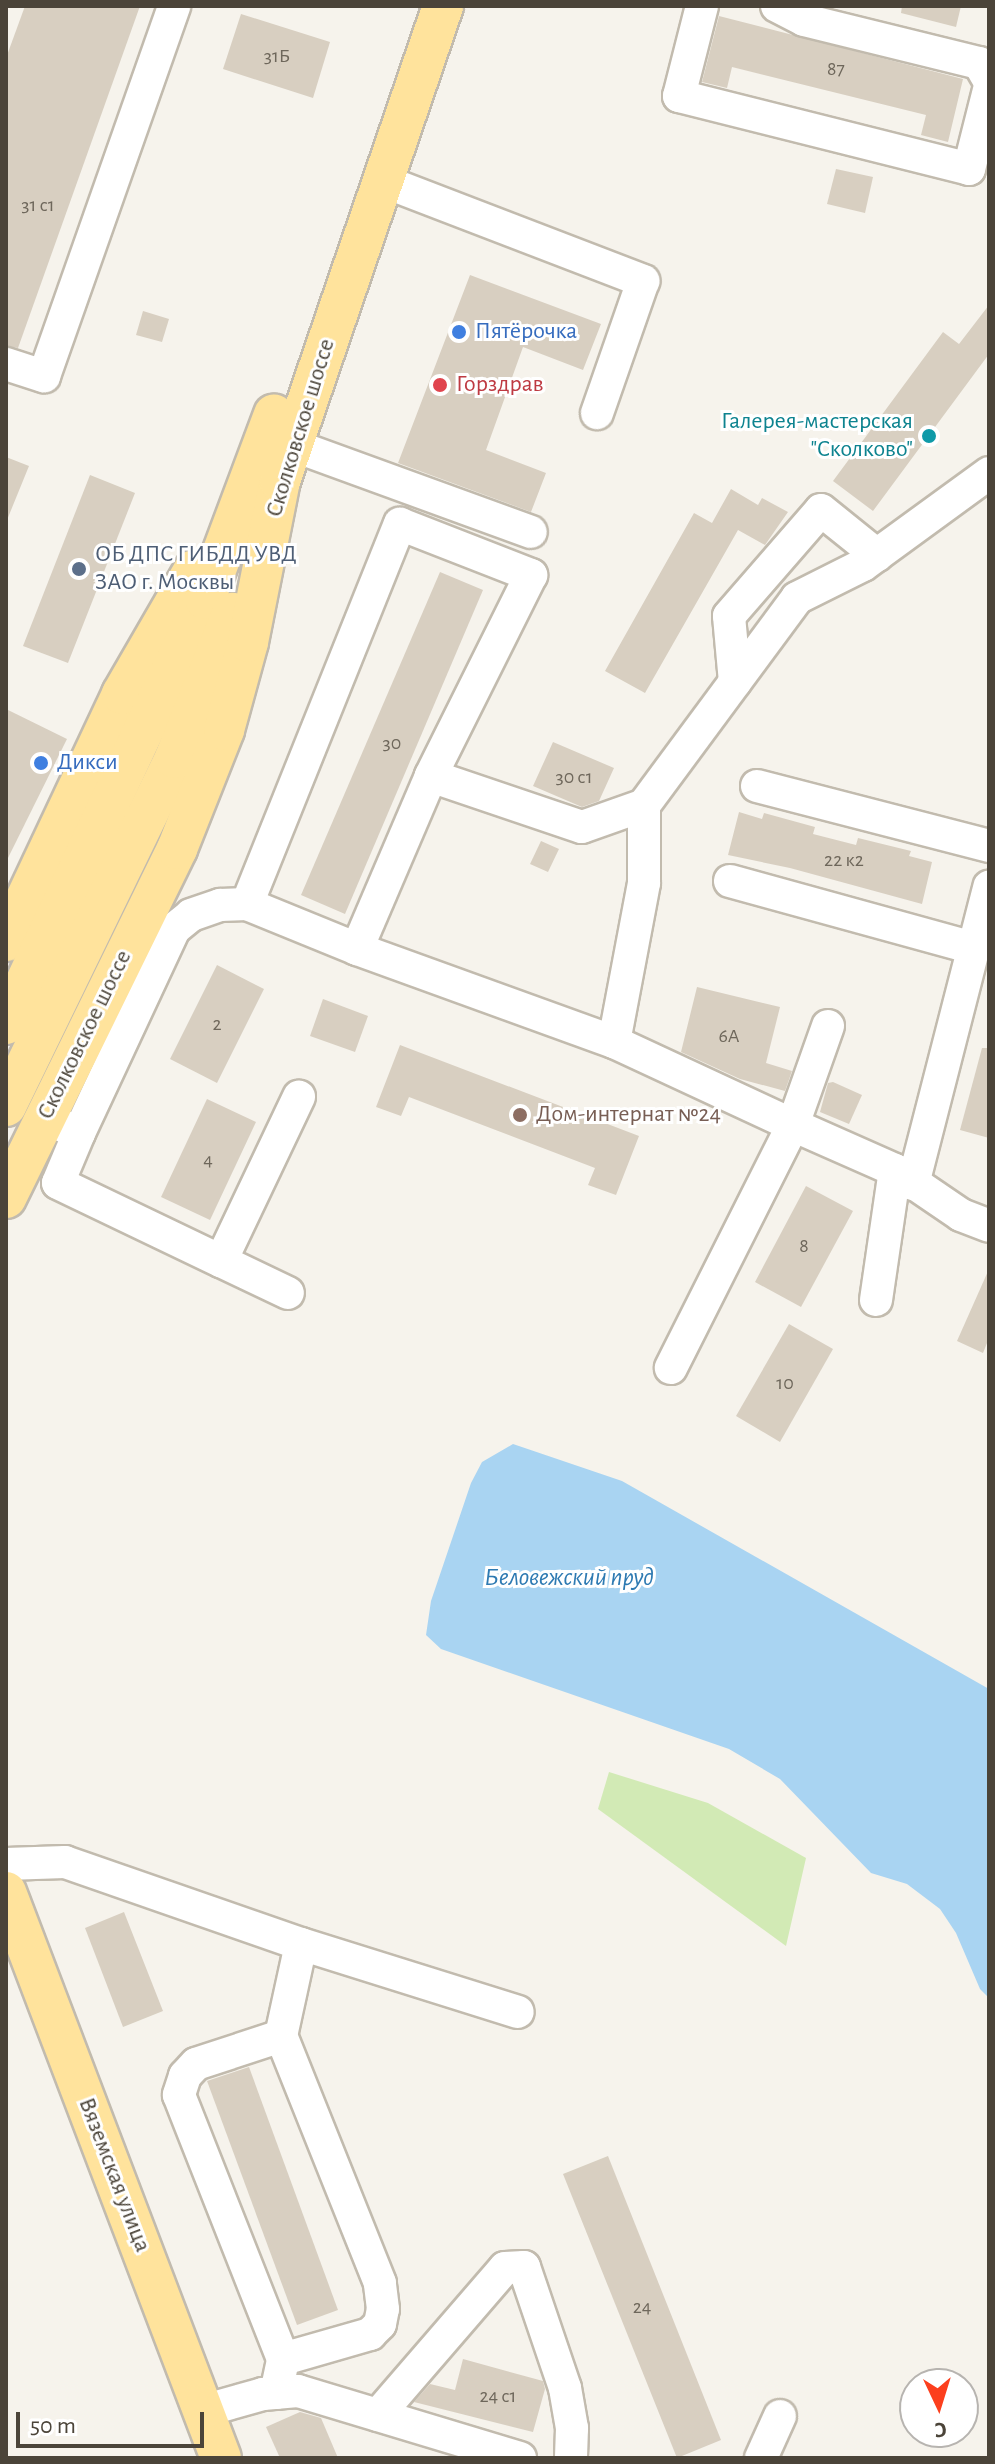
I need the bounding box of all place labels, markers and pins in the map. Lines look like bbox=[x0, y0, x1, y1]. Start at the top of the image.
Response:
place label: Пятёрочка bbox=[475, 318, 577, 346]
marker: Пятёрочка bbox=[450, 323, 468, 341]
place label: Горздрав bbox=[456, 371, 544, 399]
marker: Горздрав bbox=[431, 376, 449, 394]
place label: Галерея-мастерская "Сколково" bbox=[721, 408, 913, 464]
marker: Галерея-мастерская "Сколково" bbox=[920, 427, 938, 445]
place label: ОБ ДПС ГИБДД УВД ЗАО г. Москвы bbox=[95, 541, 297, 597]
marker: ОБ ДПС ГИБДД УВД ЗАО г. Москвы bbox=[70, 560, 88, 578]
place label: Дикси bbox=[57, 749, 118, 777]
marker: Дикси bbox=[32, 754, 50, 772]
place label: Дом-интернат №24 bbox=[536, 1101, 721, 1129]
marker: Дом-интернат №24 bbox=[511, 1106, 529, 1124]

